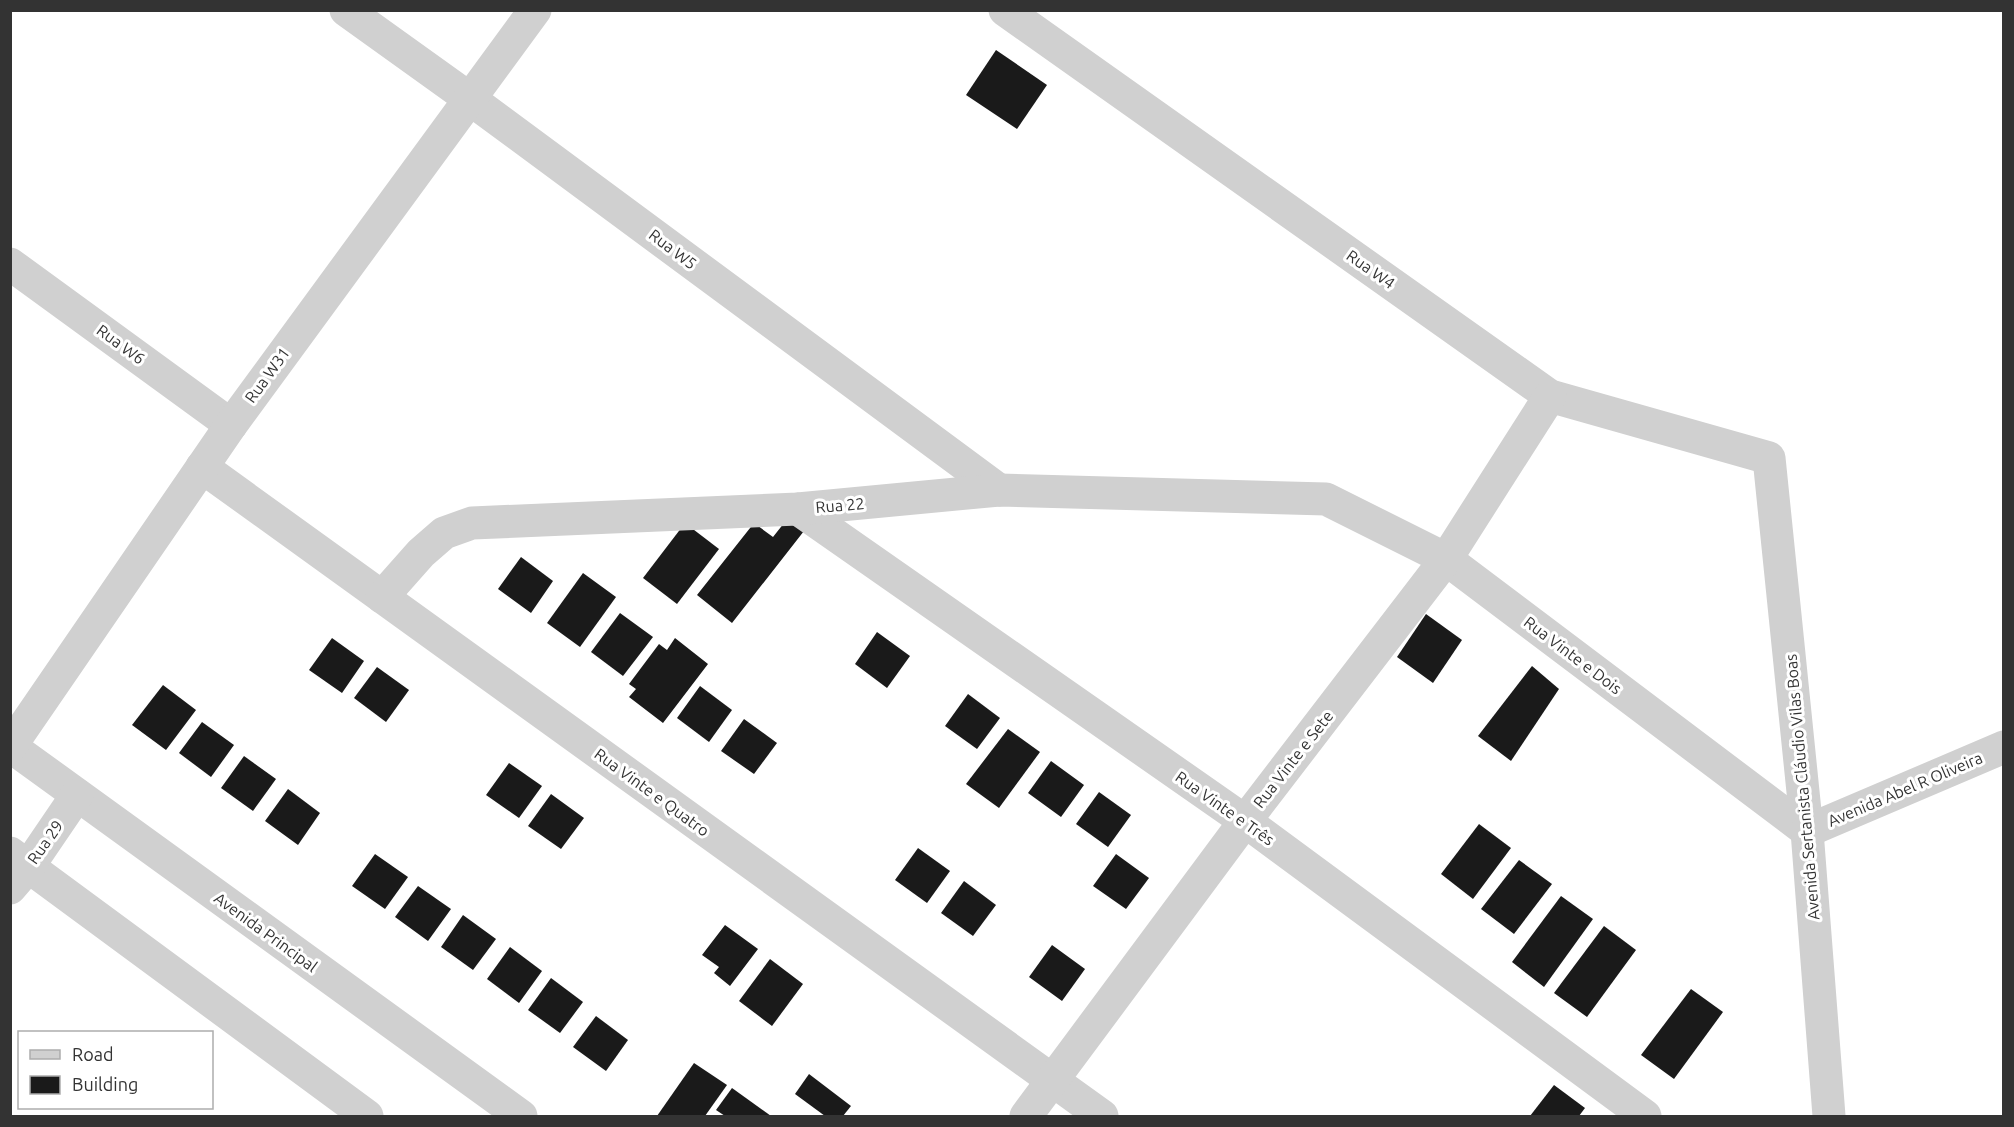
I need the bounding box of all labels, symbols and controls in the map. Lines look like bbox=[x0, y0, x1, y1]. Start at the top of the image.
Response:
street label: Rua W5 bbox=[646, 225, 700, 273]
street label: Rua W4 bbox=[1343, 246, 1399, 292]
street label: Rua W6 bbox=[94, 321, 148, 367]
street label: Rua W31 bbox=[241, 344, 293, 406]
street label: Rua 22 bbox=[815, 494, 865, 516]
street label: Rua Vinte e Dois bbox=[1521, 612, 1625, 698]
street label: Avenida Sertanista Cláudio Vilas Boas bbox=[1781, 653, 1823, 921]
street label: Rua Vinte e Sete bbox=[1250, 707, 1336, 811]
street label: Rua Vinte e Quatro bbox=[591, 744, 713, 840]
street label: Avenida Abel R Oliveira bbox=[1825, 748, 1985, 830]
street label: Rua Vinte e Três bbox=[1172, 767, 1278, 849]
street label: Rua 29 bbox=[24, 817, 66, 867]
street label: Avenida Principal bbox=[211, 889, 321, 975]
legend bbox=[18, 1031, 213, 1109]
text: Road bbox=[72, 1044, 114, 1064]
text: Building bbox=[72, 1074, 138, 1094]

